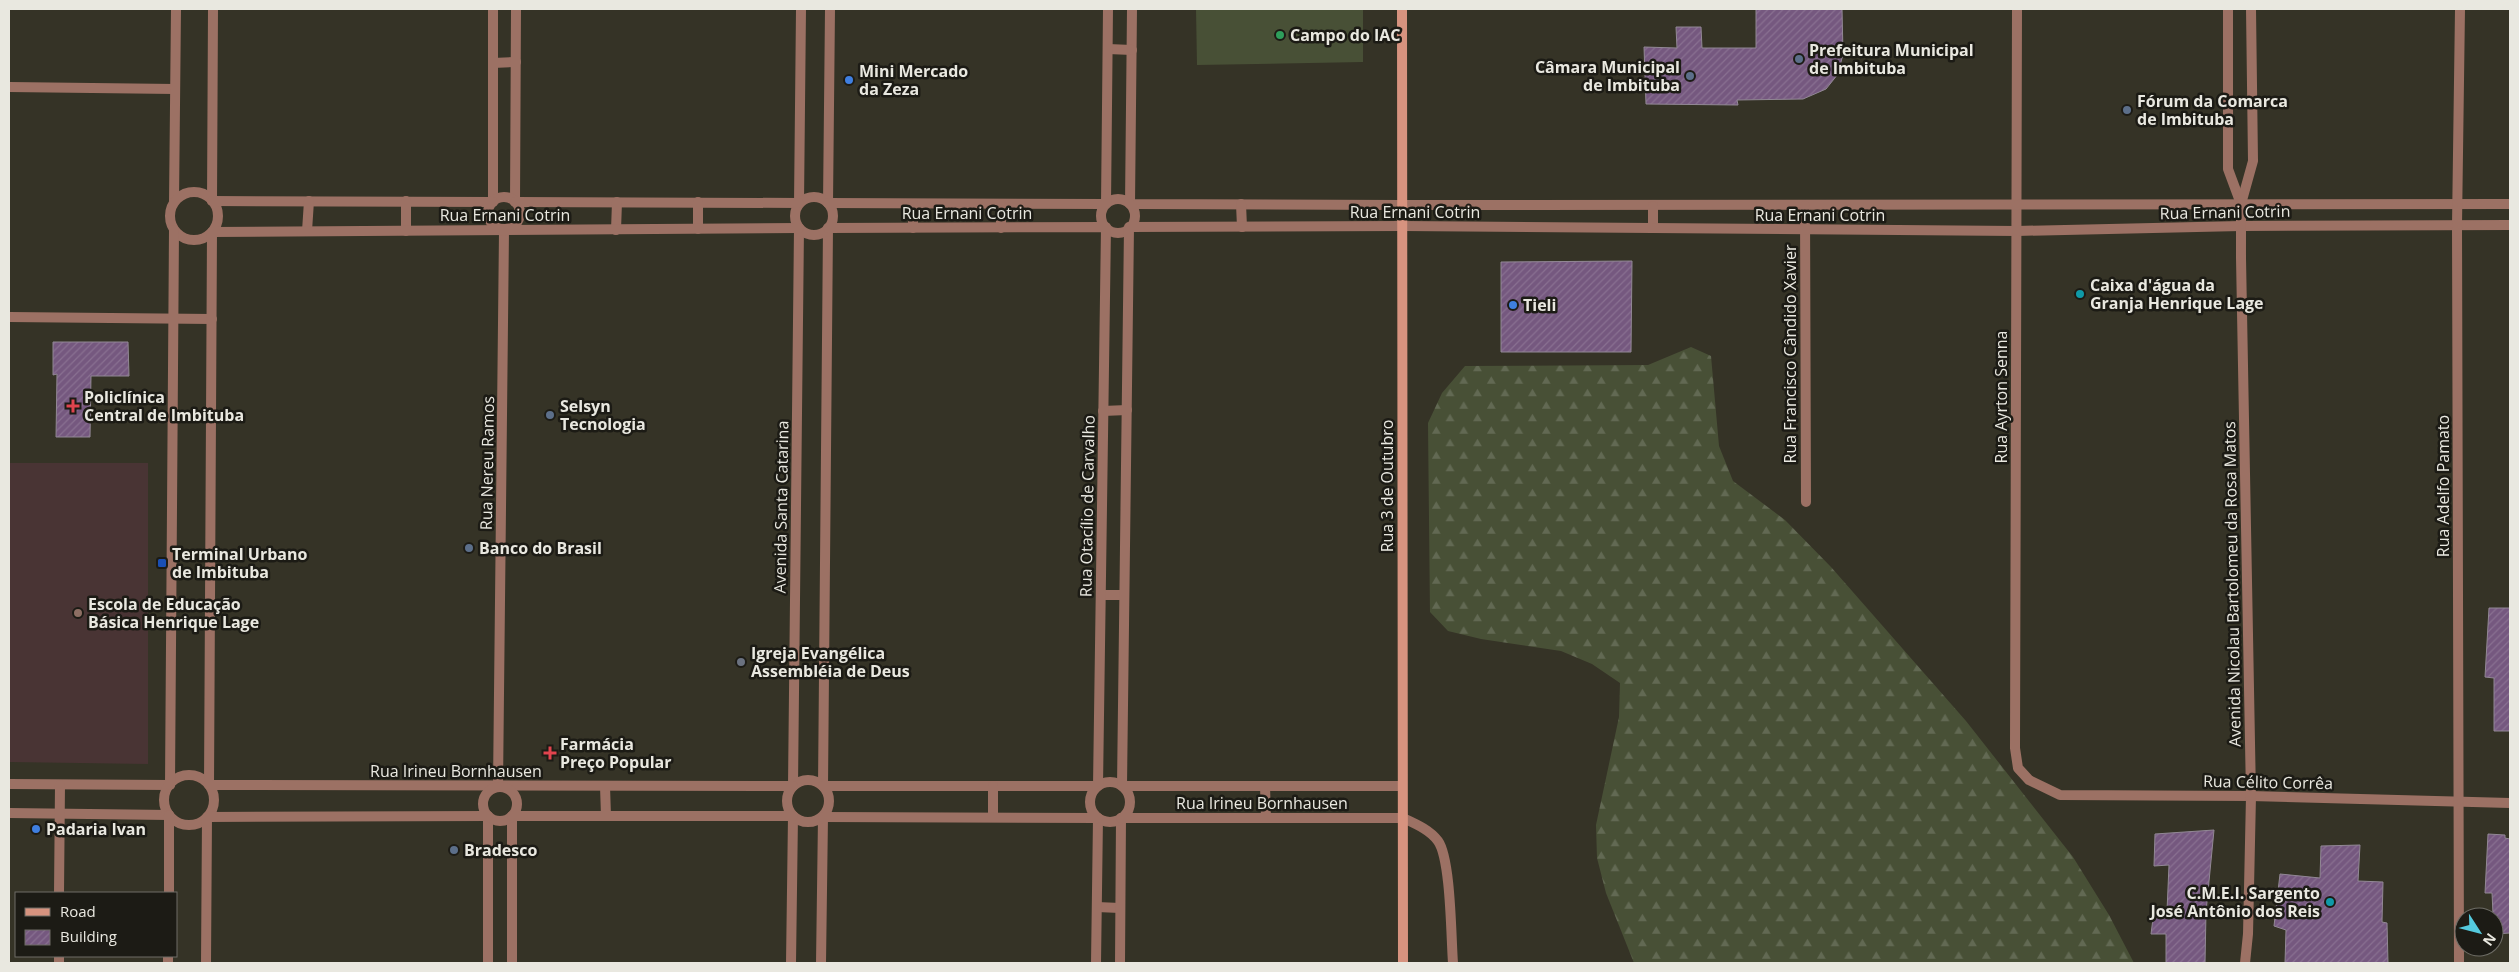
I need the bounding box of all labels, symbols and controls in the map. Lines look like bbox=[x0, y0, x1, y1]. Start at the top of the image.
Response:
place label: Campo do IAC bbox=[1290, 24, 1400, 46]
marker: Campo do IAC bbox=[1274, 29, 1286, 41]
place label: Prefeitura Municipal de Imbituba bbox=[1809, 39, 1974, 79]
marker: Prefeitura Municipal de Imbituba bbox=[1793, 53, 1805, 65]
place label: Câmara Municipal de Imbituba bbox=[1535, 56, 1680, 96]
place label: Mini Mercado da Zeza bbox=[859, 60, 968, 100]
marker: Câmara Municipal de Imbituba bbox=[1684, 70, 1696, 82]
marker: Mini Mercado da Zeza bbox=[843, 74, 855, 86]
place label: Fórum da Comarca de Imbituba bbox=[2137, 90, 2288, 130]
marker: Fórum da Comarca de Imbituba bbox=[2121, 104, 2133, 116]
street label: Rua Ernani Cotrin bbox=[2159, 200, 2291, 224]
street label: Rua Ernani Cotrin bbox=[1350, 201, 1480, 223]
street label: Rua Ernani Cotrin bbox=[902, 202, 1032, 224]
street label: Rua Ernani Cotrin bbox=[440, 204, 570, 226]
street label: Rua Ernani Cotrin bbox=[1755, 204, 1885, 226]
street label: Rua Francisco Cândido Xavier bbox=[1779, 244, 1801, 463]
place label: Caixa d'água da Granja Henrique Lage bbox=[2090, 274, 2264, 314]
marker: Caixa d'água da Granja Henrique Lage bbox=[2074, 288, 2086, 300]
place label: Tieli bbox=[1523, 294, 1556, 316]
marker: Tieli bbox=[1507, 299, 1519, 311]
street label: Rua Ayrton Senna bbox=[1990, 331, 2012, 463]
place label: Policlínica Central de Imbituba bbox=[84, 386, 244, 426]
place label: Selsyn Tecnologia bbox=[560, 395, 646, 435]
street label: Rua Nereu Ramos bbox=[475, 396, 499, 530]
marker: Policlínica Central de Imbituba bbox=[66, 399, 80, 413]
marker: Selsyn Tecnologia bbox=[544, 409, 556, 421]
street label: Rua Otacílio de Carvalho bbox=[1074, 415, 1100, 597]
street label: Rua Adelfo Pamato bbox=[2432, 415, 2454, 557]
street label: Avenida Santa Catarina bbox=[768, 420, 794, 594]
street label: Rua 3 de Outubro bbox=[1376, 420, 1398, 552]
street label: Avenida Nicolau Bartolomeu da Rosa Matos bbox=[2218, 421, 2246, 747]
place label: Banco do Brasil bbox=[479, 537, 602, 559]
marker: Banco do Brasil bbox=[463, 542, 475, 554]
place label: Terminal Urbano de Imbituba bbox=[172, 543, 307, 583]
marker: Terminal Urbano de Imbituba bbox=[156, 557, 168, 569]
place label: Escola de Educação Básica Henrique Lage bbox=[88, 593, 259, 633]
marker: Escola de Educação Básica Henrique Lage bbox=[72, 607, 84, 619]
place label: Igreja Evangélica Assembléia de Deus bbox=[751, 642, 910, 682]
marker: Igreja Evangélica Assembléia de Deus bbox=[735, 656, 747, 668]
place label: Farmácia Preço Popular bbox=[560, 733, 671, 773]
marker: Farmácia Preço Popular bbox=[544, 747, 556, 759]
street label: Rua Irineu Bornhausen bbox=[370, 760, 542, 782]
street label: Rua Célito Corrêa bbox=[2203, 770, 2333, 794]
street label: Rua Irineu Bornhausen bbox=[1176, 792, 1348, 814]
place label: Padaria Ivan bbox=[46, 818, 146, 840]
marker: Padaria Ivan bbox=[30, 823, 42, 835]
place label: Bradesco bbox=[464, 839, 537, 861]
marker: Bradesco bbox=[448, 844, 460, 856]
place label: C.M.E.I. Sargento José Antônio dos Reis bbox=[2148, 882, 2320, 922]
legend bbox=[15, 892, 178, 957]
marker: C.M.E.I. Sargento José Antônio dos Reis bbox=[2324, 896, 2336, 908]
text: Road bbox=[60, 901, 96, 921]
north arrow bbox=[2454, 907, 2504, 957]
text: Building bbox=[60, 926, 117, 946]
text: N bbox=[2479, 930, 2501, 950]

